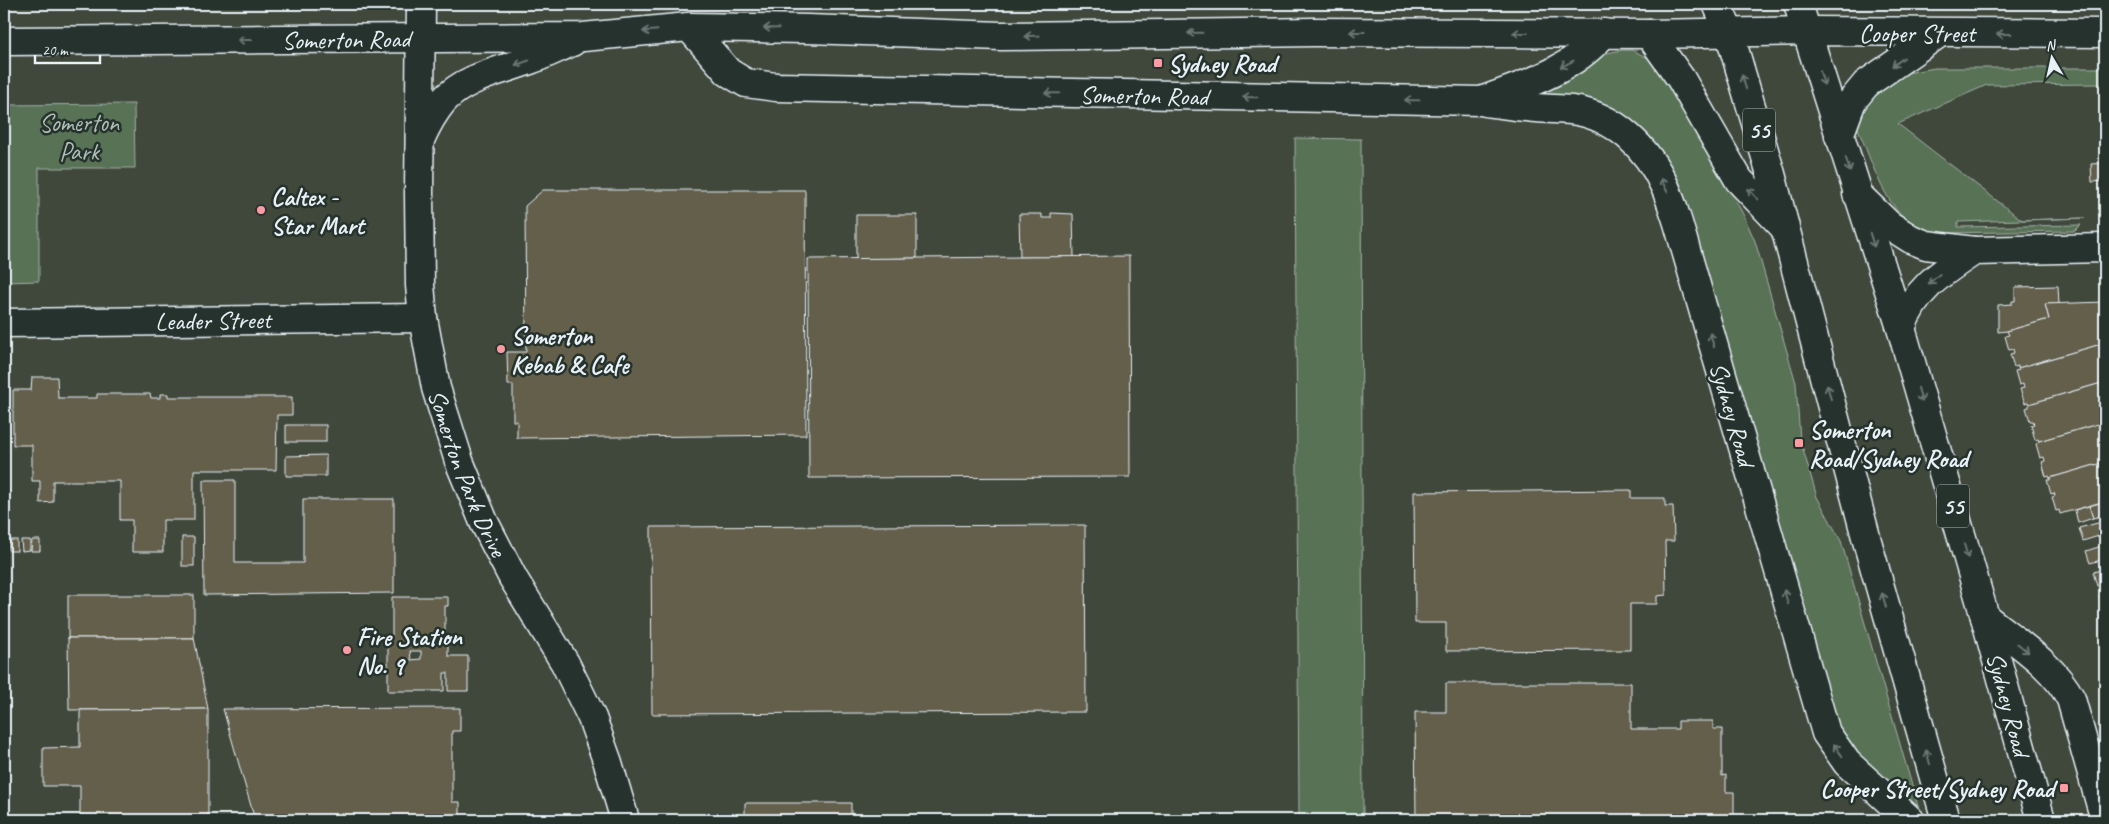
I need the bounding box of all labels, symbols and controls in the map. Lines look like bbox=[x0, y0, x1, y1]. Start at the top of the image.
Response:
street label: Cooper Street bbox=[1859, 18, 1978, 50]
street label: Somerton Road bbox=[282, 23, 415, 57]
one-way arrow bbox=[763, 23, 780, 33]
one-way arrow bbox=[643, 26, 659, 35]
one-way arrow bbox=[1350, 27, 1366, 37]
one-way arrow bbox=[1512, 28, 1528, 38]
one-way arrow bbox=[1187, 29, 1203, 38]
one-way arrow bbox=[1996, 29, 2012, 39]
one-way arrow bbox=[1025, 31, 1041, 41]
scale bar bbox=[35, 32, 100, 64]
north arrow bbox=[2026, 32, 2076, 82]
one-way arrow bbox=[237, 35, 253, 45]
text: N bbox=[2044, 36, 2058, 55]
text: 20 m bbox=[42, 41, 69, 60]
place label: Sydney Road bbox=[1168, 48, 1281, 80]
marker: Sydney Road bbox=[1152, 57, 1164, 69]
one-way arrow bbox=[1891, 57, 1905, 67]
one-way arrow bbox=[515, 59, 530, 68]
one-way arrow bbox=[1560, 60, 1575, 69]
one-way arrow bbox=[1818, 70, 1828, 86]
one-way arrow bbox=[1739, 74, 1749, 90]
street label: Somerton Road bbox=[1080, 79, 1212, 113]
one-way arrow bbox=[1044, 88, 1060, 98]
one-way arrow bbox=[1242, 92, 1258, 101]
one-way arrow bbox=[1404, 95, 1420, 105]
park label: Somerton Park bbox=[39, 107, 120, 168]
road number: 55 bbox=[1743, 108, 1775, 152]
one-way arrow bbox=[1844, 156, 1854, 172]
one-way arrow bbox=[1658, 178, 1668, 193]
place label: Caltex - Star Mart bbox=[271, 181, 367, 242]
one-way arrow bbox=[1747, 188, 1759, 201]
marker: Caltex - Star Mart bbox=[255, 204, 267, 216]
one-way arrow bbox=[1868, 232, 1878, 248]
one-way arrow bbox=[1928, 273, 1941, 284]
street label: Leader Street bbox=[155, 304, 274, 338]
place label: Somerton Kebab & Cafe bbox=[511, 320, 630, 381]
one-way arrow bbox=[1706, 332, 1716, 348]
marker: Somerton Kebab & Cafe bbox=[495, 343, 507, 355]
street label: Sydney Road bbox=[1702, 359, 1763, 474]
one-way arrow bbox=[1824, 385, 1833, 401]
street label: Somerton Park Drive bbox=[420, 386, 515, 564]
one-way arrow bbox=[1916, 387, 1926, 403]
place label: Somerton Road/Sydney Road bbox=[1809, 414, 1973, 475]
marker: Somerton Road/Sydney Road bbox=[1793, 437, 1805, 449]
road number: 55 bbox=[1937, 484, 1969, 528]
one-way arrow bbox=[1961, 543, 1971, 559]
one-way arrow bbox=[1781, 589, 1791, 605]
one-way arrow bbox=[1878, 593, 1888, 609]
place label: Fire Station No. 9 bbox=[357, 621, 464, 682]
one-way arrow bbox=[2016, 643, 2029, 654]
marker: Fire Station No. 9 bbox=[341, 644, 353, 656]
street label: Sydney Road bbox=[1979, 649, 2038, 764]
one-way arrow bbox=[1833, 743, 1843, 757]
one-way arrow bbox=[1922, 749, 1932, 765]
place label: Cooper Street/Sydney Road bbox=[1820, 773, 2059, 805]
marker: Cooper Street/Sydney Road bbox=[2058, 782, 2070, 794]

